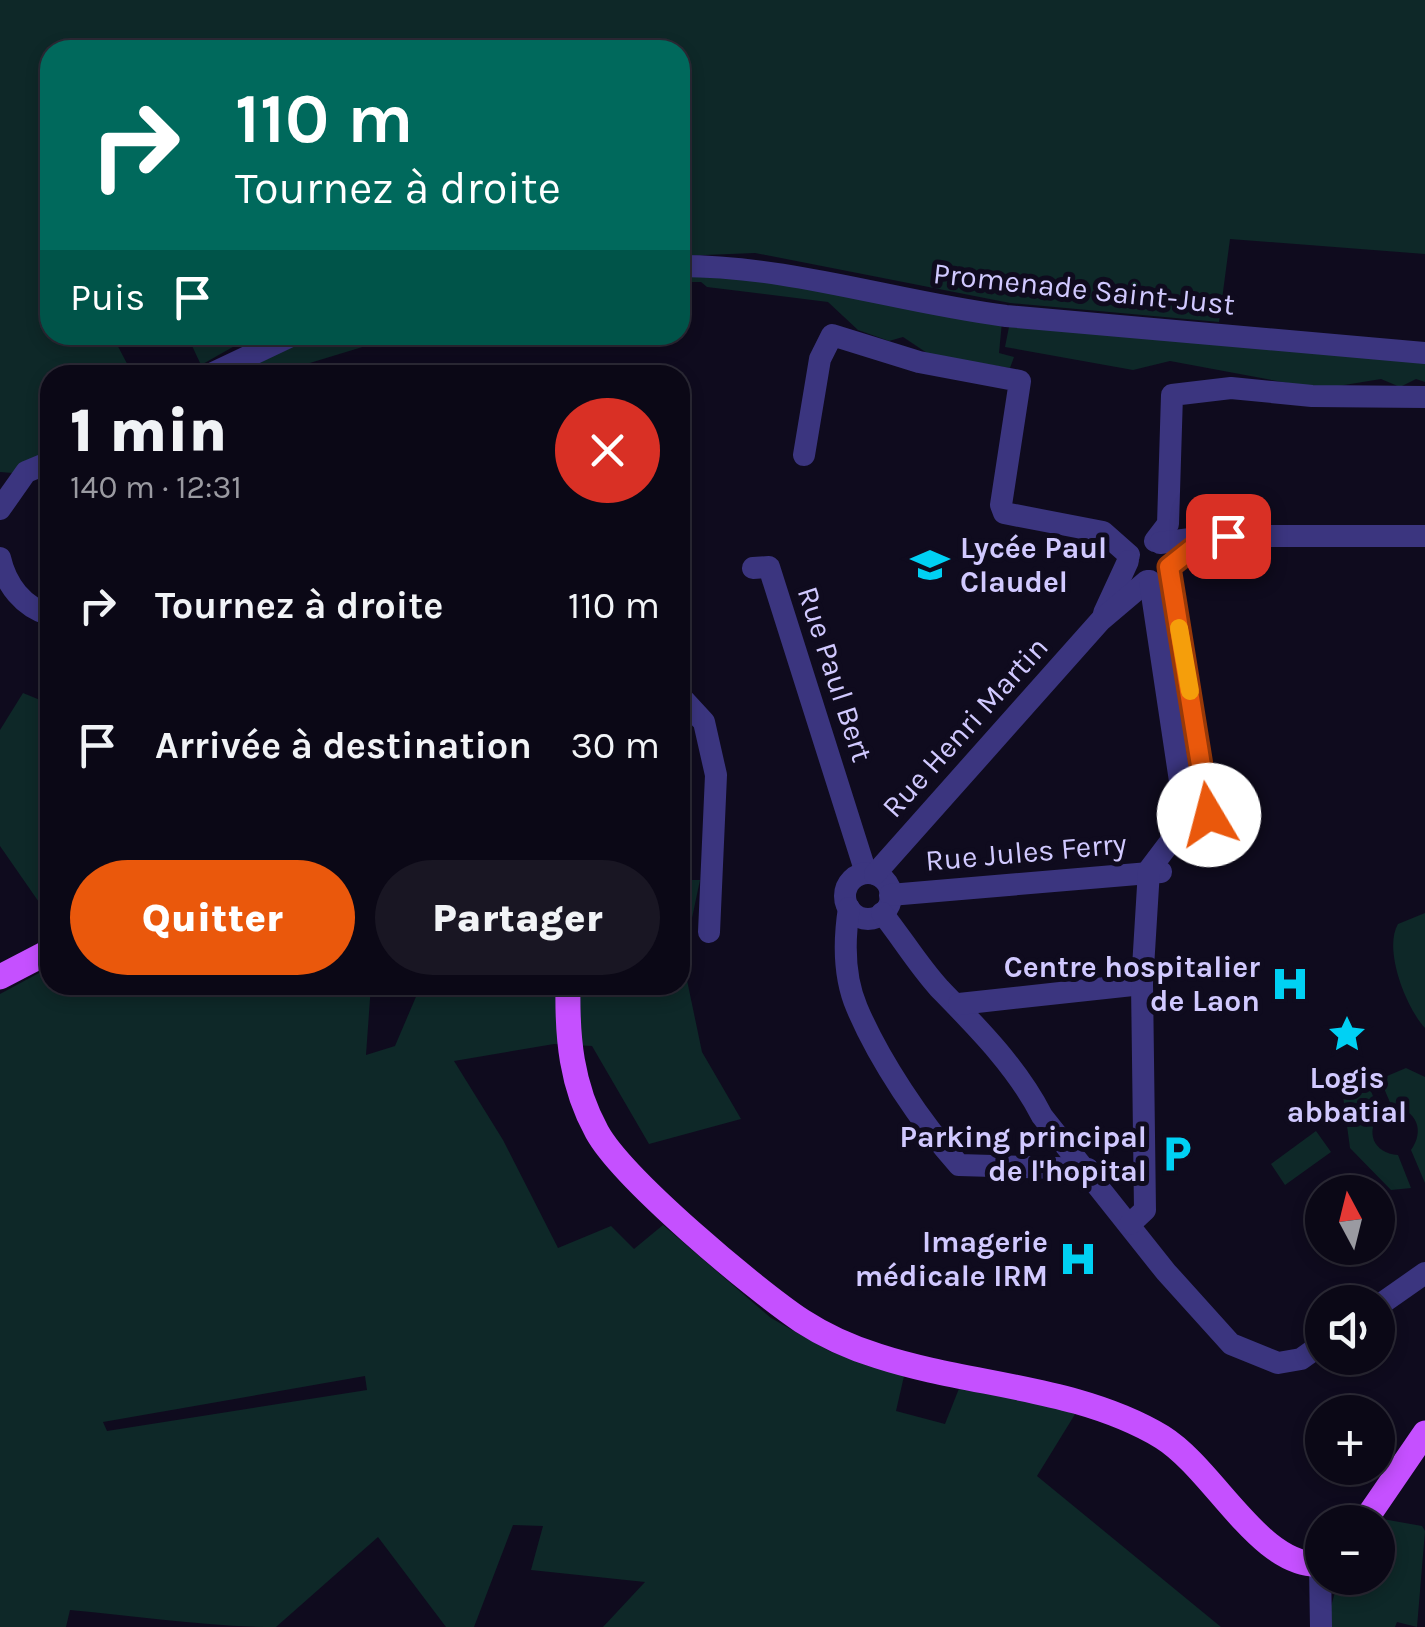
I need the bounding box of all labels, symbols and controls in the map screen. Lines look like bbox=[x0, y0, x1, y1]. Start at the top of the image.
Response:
text: 110 m bbox=[235, 78, 413, 160]
icon: right bbox=[70, 80, 200, 210]
text: Tournez à droite bbox=[235, 162, 561, 214]
street label: Promenade Saint-Just bbox=[931, 255, 1237, 323]
icon: arrive bbox=[165, 270, 220, 325]
text: Puis bbox=[70, 275, 145, 320]
text: 1 min bbox=[70, 396, 227, 466]
button: close bbox=[555, 398, 660, 503]
text: 140 m · 12:31 bbox=[70, 469, 242, 506]
pin bbox=[1186, 494, 1271, 579]
icon: arrive bbox=[1201, 509, 1256, 564]
place label: Lycée Paul Claudel bbox=[960, 530, 1107, 600]
school or university icon: Lycée Paul Claudel bbox=[909, 544, 951, 586]
icon: right bbox=[70, 578, 125, 633]
street label: Rue Paul Bert bbox=[790, 582, 880, 766]
text: Tournez à droite bbox=[155, 583, 443, 628]
text: 110 m bbox=[568, 583, 660, 628]
street label: Rue Henri Martin bbox=[874, 629, 1056, 825]
icon: arrive bbox=[70, 718, 125, 773]
text: Arrivée à destination bbox=[155, 723, 532, 768]
text: 30 m bbox=[570, 723, 660, 768]
position arrow bbox=[1157, 763, 1261, 867]
street label: Rue Jules Ferry bbox=[924, 825, 1128, 879]
button: Quitter bbox=[70, 860, 355, 975]
button: Partager bbox=[375, 860, 660, 975]
place label: Centre hospitalier de Laon bbox=[1004, 949, 1260, 1019]
hospital icon: Centre hospitalier de Laon bbox=[1269, 963, 1311, 1005]
place icon: Logis abbatial bbox=[1326, 1013, 1368, 1055]
place label: Logis abbatial bbox=[1287, 1060, 1407, 1130]
place label: Parking principal de l'hopital bbox=[900, 1119, 1147, 1189]
parking icon: Parking principal de l'hopital bbox=[1156, 1133, 1198, 1175]
north arrow bbox=[1305, 1175, 1395, 1265]
map controls bbox=[1305, 1175, 1395, 1595]
place label: Imagerie médicale IRM bbox=[855, 1224, 1048, 1294]
hospital icon: Imagerie médicale IRM bbox=[1057, 1238, 1099, 1280]
button: sound bbox=[1305, 1285, 1395, 1375]
button: + bbox=[1305, 1395, 1395, 1485]
button: − bbox=[1305, 1505, 1395, 1595]

